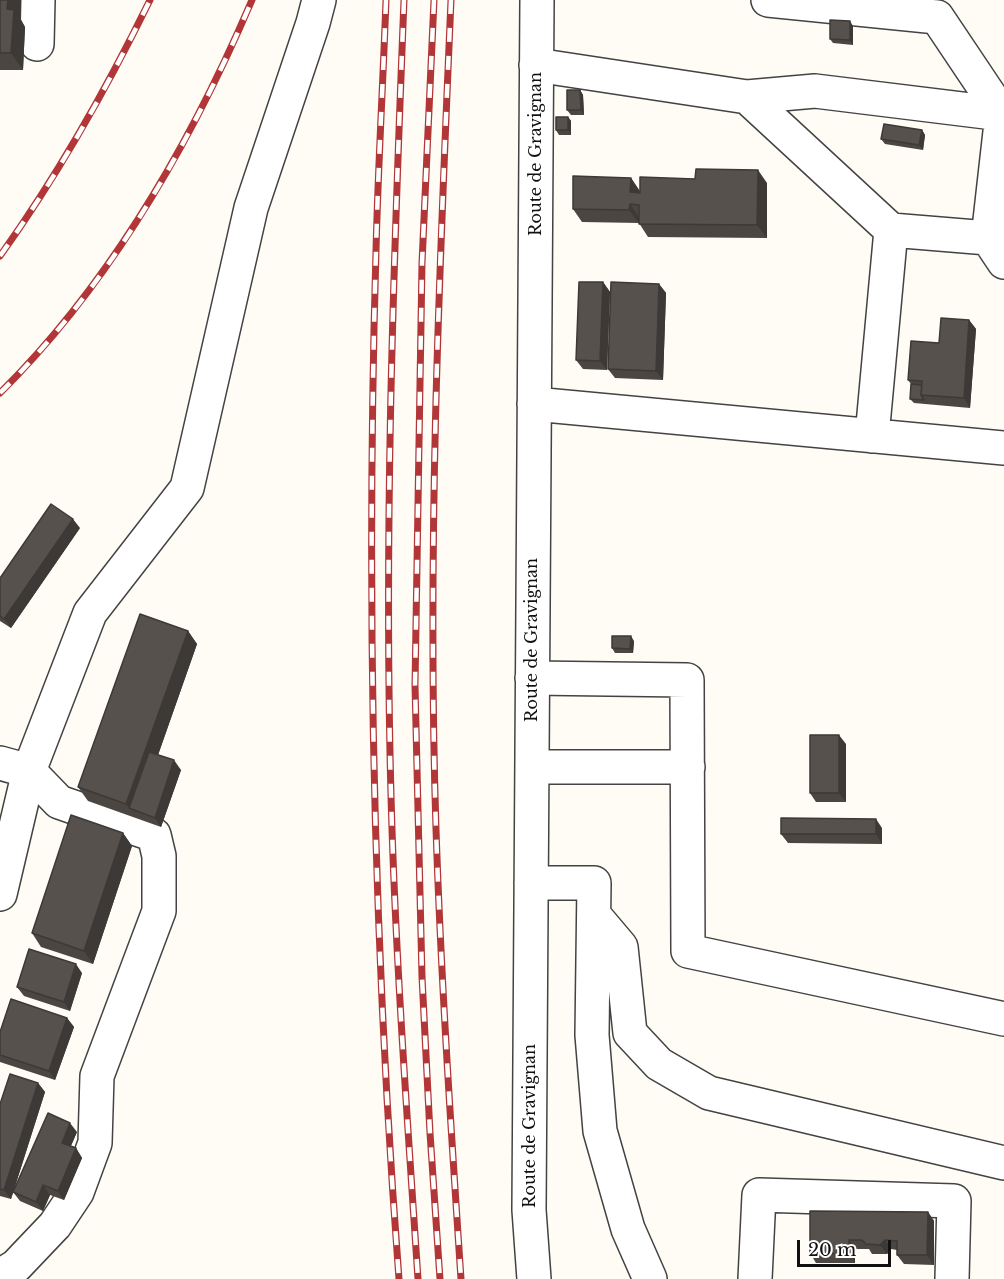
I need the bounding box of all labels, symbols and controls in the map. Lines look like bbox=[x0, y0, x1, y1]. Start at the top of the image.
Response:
street label: Route de Gravignan bbox=[526, 72, 546, 236]
street label: Route de Gravignan bbox=[522, 558, 542, 722]
street label: Route de Gravignan bbox=[520, 1044, 540, 1208]
scale bar bbox=[800, 1228, 894, 1266]
text: 20 m bbox=[808, 1239, 856, 1261]

